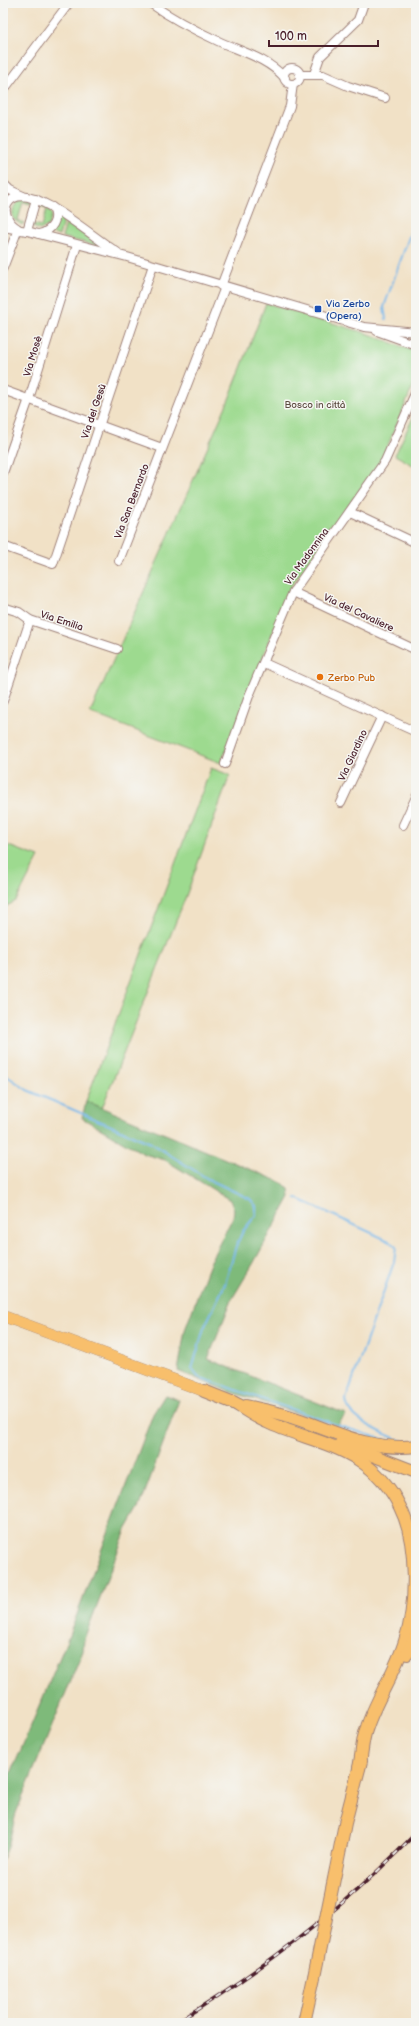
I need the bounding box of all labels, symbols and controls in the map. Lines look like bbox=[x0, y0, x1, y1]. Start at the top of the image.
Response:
scale bar bbox=[269, 22, 378, 48]
text: 100 m bbox=[275, 29, 307, 44]
place label: Via Zerbo (Opera) bbox=[326, 298, 370, 322]
marker: Via Zerbo (Opera) bbox=[313, 304, 323, 314]
street label: Via Mosè bbox=[21, 334, 45, 378]
street label: Via del Gesù bbox=[79, 382, 109, 440]
park label: Bosco in città bbox=[284, 399, 346, 411]
street label: Via San Bernardo bbox=[112, 462, 152, 541]
street label: Via Madonnina bbox=[282, 525, 332, 587]
street label: Via del Cavaliere bbox=[321, 591, 396, 635]
street label: Via Emilia bbox=[39, 608, 85, 634]
marker: Zerbo Pub bbox=[315, 672, 325, 682]
place label: Zerbo Pub bbox=[327, 672, 376, 684]
street label: Via Giardino bbox=[336, 728, 370, 783]

